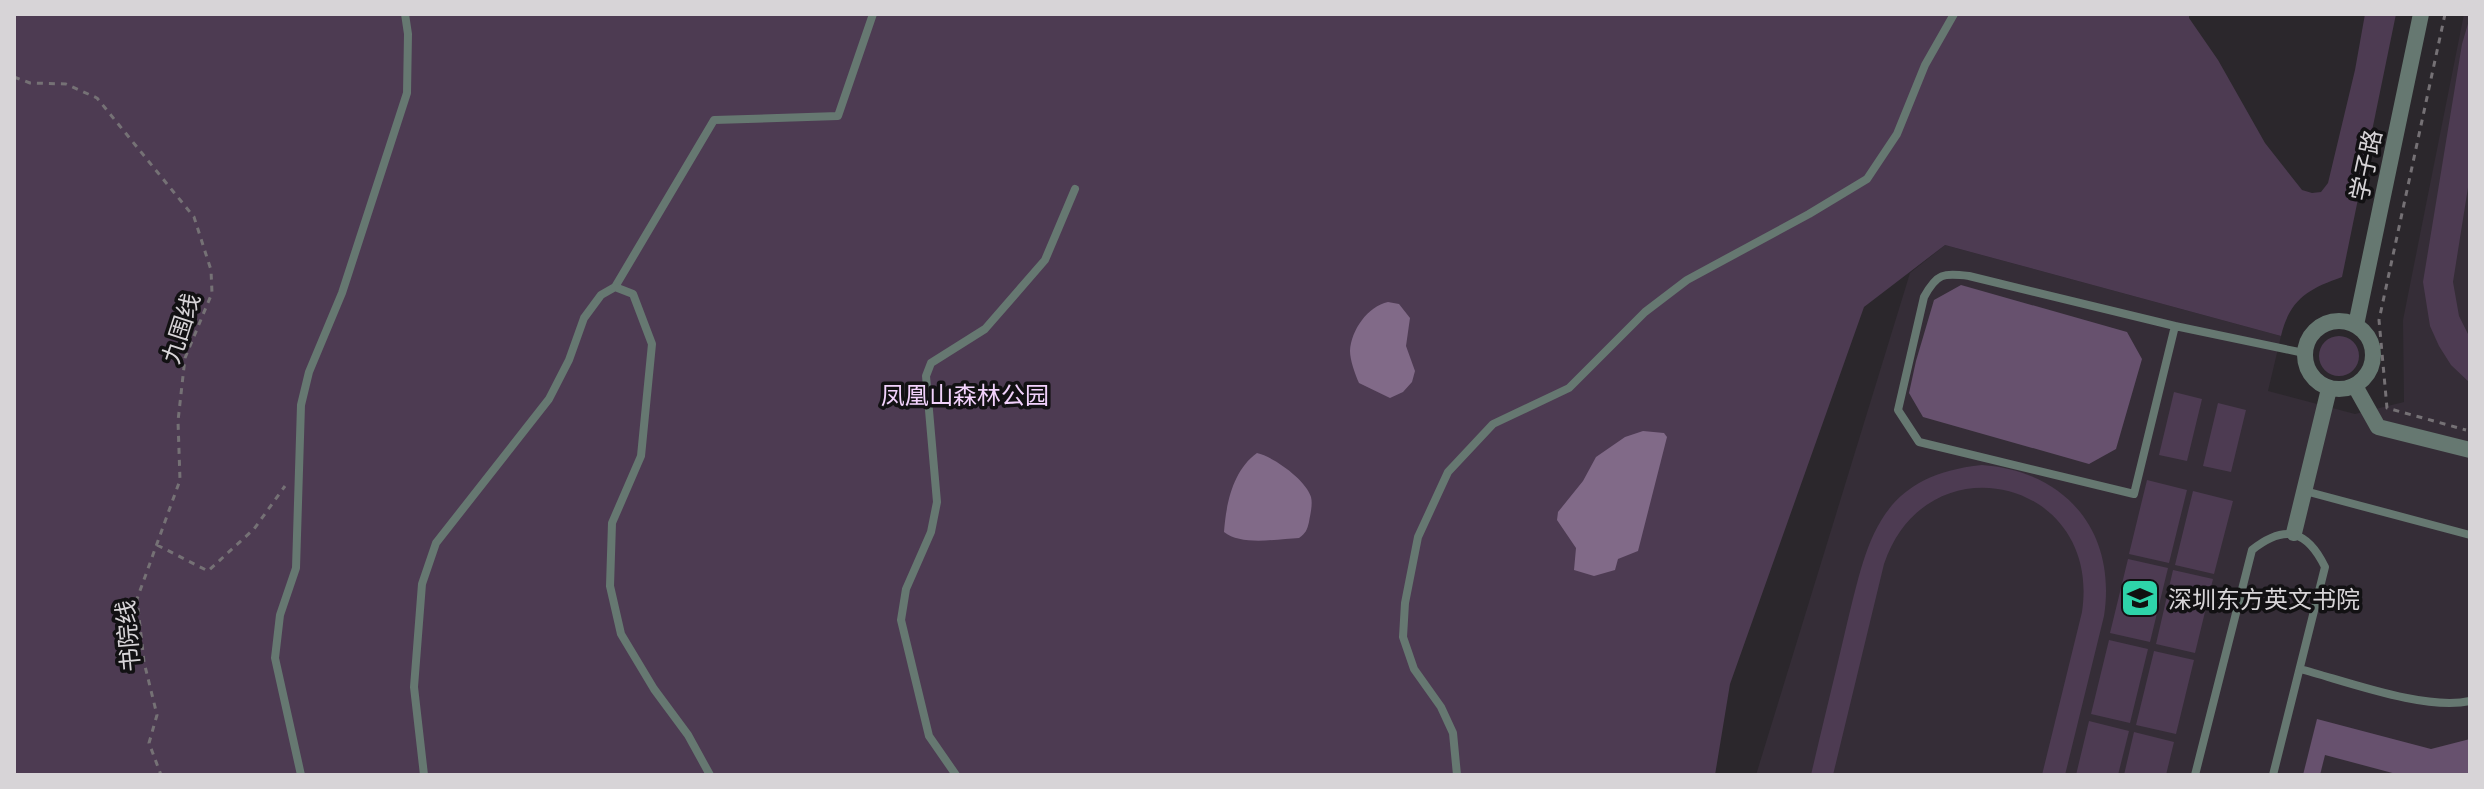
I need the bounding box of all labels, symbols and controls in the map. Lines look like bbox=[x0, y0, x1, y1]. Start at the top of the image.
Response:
street label: 学子路 bbox=[2343, 127, 2387, 203]
street label: 九围线 bbox=[155, 289, 205, 367]
park label: 凤凰山森林公园 bbox=[881, 380, 1049, 409]
school or university icon: 深圳东方英文书院 bbox=[2119, 577, 2161, 619]
place label: 深圳东方英文书院 bbox=[2168, 584, 2360, 613]
street label: 书院线 bbox=[109, 599, 145, 673]

